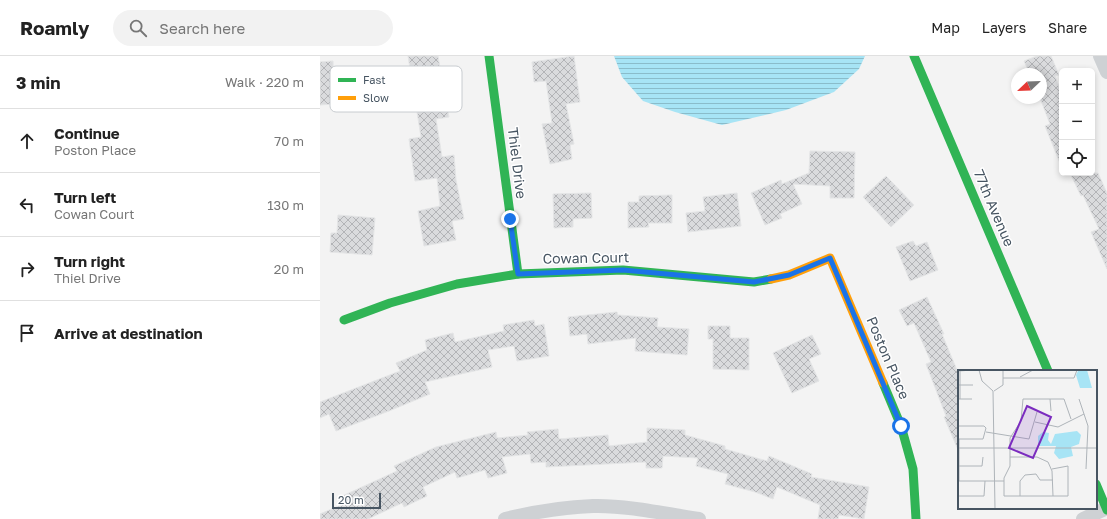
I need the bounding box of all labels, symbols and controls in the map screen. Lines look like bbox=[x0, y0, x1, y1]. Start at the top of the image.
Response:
search box bbox=[113, 10, 393, 46]
text: Roamly bbox=[20, 16, 89, 39]
icon: search bbox=[127, 17, 149, 39]
text: Search here bbox=[159, 19, 245, 37]
text: Map bbox=[931, 19, 960, 36]
text: Layers bbox=[982, 19, 1026, 36]
text: Share bbox=[1048, 19, 1087, 36]
legend bbox=[330, 66, 462, 112]
north arrow bbox=[1011, 68, 1047, 104]
map controls bbox=[1059, 68, 1095, 176]
button: + bbox=[1059, 68, 1095, 104]
text: 3 min bbox=[16, 72, 60, 93]
text: Fast bbox=[363, 73, 386, 86]
text: Walk · 220 m bbox=[225, 74, 304, 90]
text: Slow bbox=[363, 91, 389, 104]
button: − bbox=[1059, 104, 1095, 140]
text: Continue bbox=[54, 124, 120, 142]
street label: Thiel Drive bbox=[505, 126, 530, 200]
icon: ahead bbox=[16, 130, 38, 152]
text: 70 m bbox=[274, 133, 304, 149]
button: locate bbox=[1059, 140, 1095, 176]
text: Poston Place bbox=[54, 142, 136, 158]
street label: 77th Avenue bbox=[971, 167, 1018, 249]
text: Turn left bbox=[54, 188, 116, 206]
icon: left bbox=[16, 194, 38, 216]
text: 130 m bbox=[267, 197, 304, 213]
text: Cowan Court bbox=[54, 206, 134, 222]
route end bbox=[501, 210, 519, 228]
street label: Cowan Court bbox=[543, 248, 629, 267]
text: Turn right bbox=[54, 252, 125, 270]
icon: right bbox=[16, 258, 38, 280]
text: 20 m bbox=[274, 261, 304, 277]
text: Thiel Drive bbox=[54, 270, 121, 286]
street label: Poston Place bbox=[863, 314, 914, 402]
icon: arrive bbox=[16, 322, 38, 344]
text: Arrive at destination bbox=[54, 324, 203, 342]
inset map bbox=[958, 370, 1097, 509]
route start bbox=[892, 417, 910, 435]
scale bar bbox=[332, 491, 381, 510]
text: 20 m bbox=[338, 493, 364, 506]

